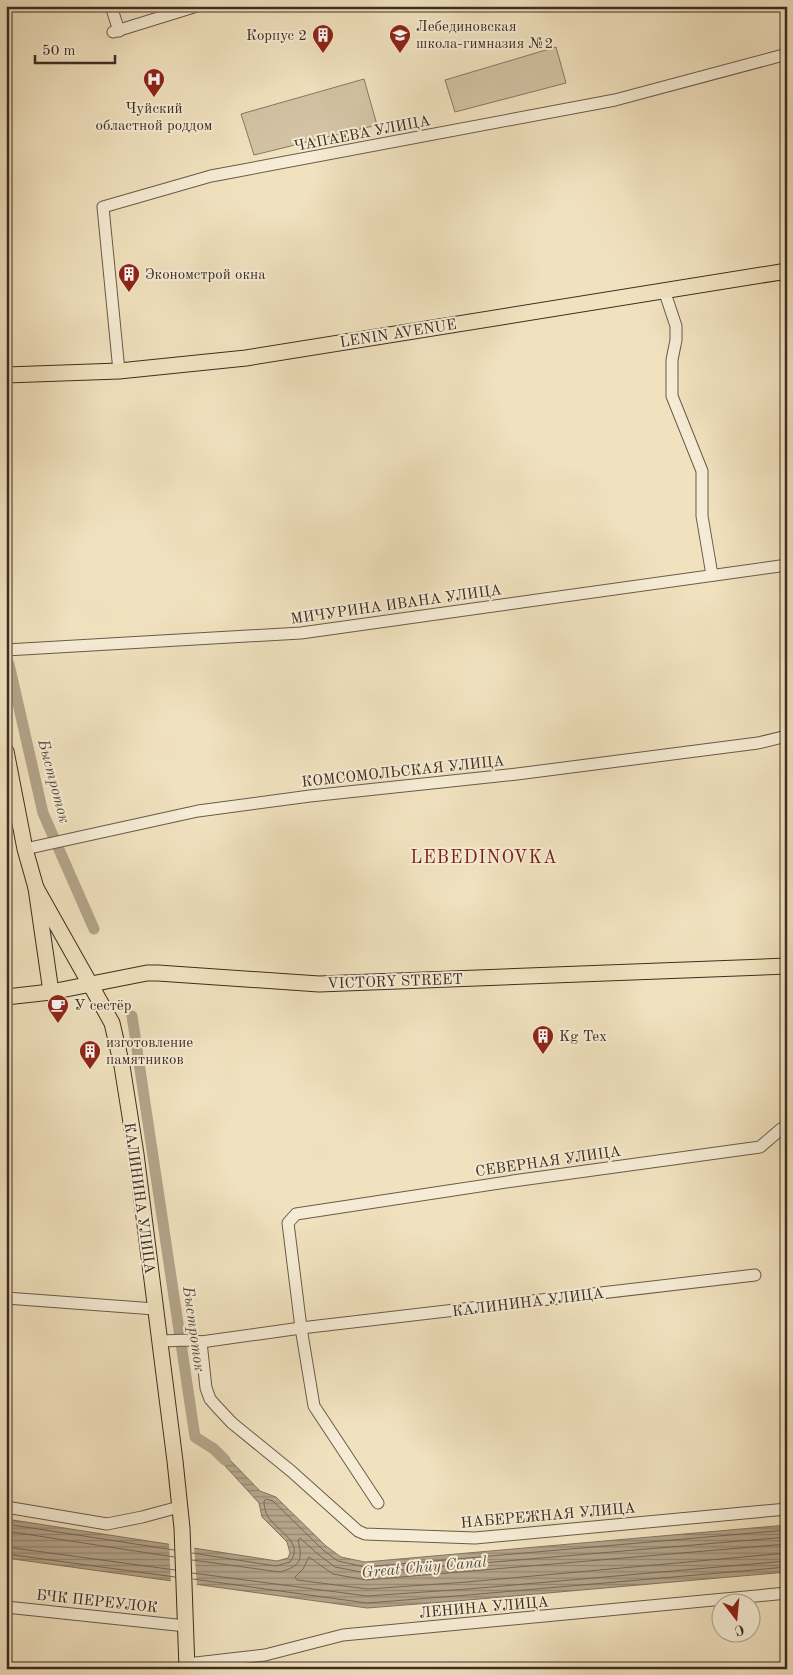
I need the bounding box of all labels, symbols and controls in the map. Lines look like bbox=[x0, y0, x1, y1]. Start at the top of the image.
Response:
place label: Лебединовская школа-гимназия №2 bbox=[416, 20, 553, 52]
building icon: Корпус 2 bbox=[311, 23, 335, 54]
school or university icon: Лебединовская школа-гимназия №2 bbox=[388, 23, 412, 54]
place label: Корпус 2 bbox=[246, 29, 307, 44]
scale bar bbox=[35, 32, 115, 64]
text: 50 m bbox=[42, 44, 76, 59]
hospital icon: Чуйский областной роддом bbox=[142, 67, 166, 98]
place label: Чуйский областной роддом bbox=[96, 102, 213, 134]
street label: ЧАПАЕВА УЛИЦА bbox=[293, 114, 432, 155]
building icon: Экономстрой окна bbox=[117, 262, 141, 293]
place label: Экономстрой окна bbox=[145, 268, 266, 283]
street label: LENIN AVENUE bbox=[339, 318, 458, 351]
street label: МИЧУРИНА ИВАНА УЛИЦА bbox=[290, 583, 503, 628]
water label: Быстроток bbox=[34, 737, 72, 825]
street label: КОМСОМОЛЬСКАЯ УЛИЦА bbox=[301, 754, 506, 791]
district label: LEBEDINOVKA bbox=[410, 849, 558, 867]
street label: VICTORY STREET bbox=[327, 973, 463, 992]
cafe icon: У сестёр bbox=[46, 993, 70, 1024]
place label: У сестёр bbox=[74, 999, 132, 1014]
building icon: Kg Tex bbox=[531, 1024, 555, 1055]
place label: Kg Tex bbox=[559, 1030, 607, 1045]
place label: изготовление памятников bbox=[106, 1036, 193, 1068]
building icon: изготовление памятников bbox=[78, 1039, 102, 1070]
street label: КАЛИНИНА УЛИЦА bbox=[120, 1122, 157, 1275]
street label: СЕВЕРНАЯ УЛИЦА bbox=[474, 1145, 623, 1180]
water label: Быстроток bbox=[179, 1285, 207, 1373]
street label: КАЛИНИНА УЛИЦА bbox=[451, 1287, 605, 1320]
street label: НАБЕРЕЖНАЯ УЛИЦА bbox=[460, 1501, 637, 1532]
water label: Great Chüy Canal bbox=[361, 1555, 488, 1581]
street label: БЧК ПЕРЕУЛОК bbox=[35, 1589, 158, 1616]
north arrow bbox=[710, 1592, 760, 1642]
street label: ЛЕНИНА УЛИЦА bbox=[419, 1595, 550, 1622]
text: С bbox=[733, 1622, 746, 1638]

